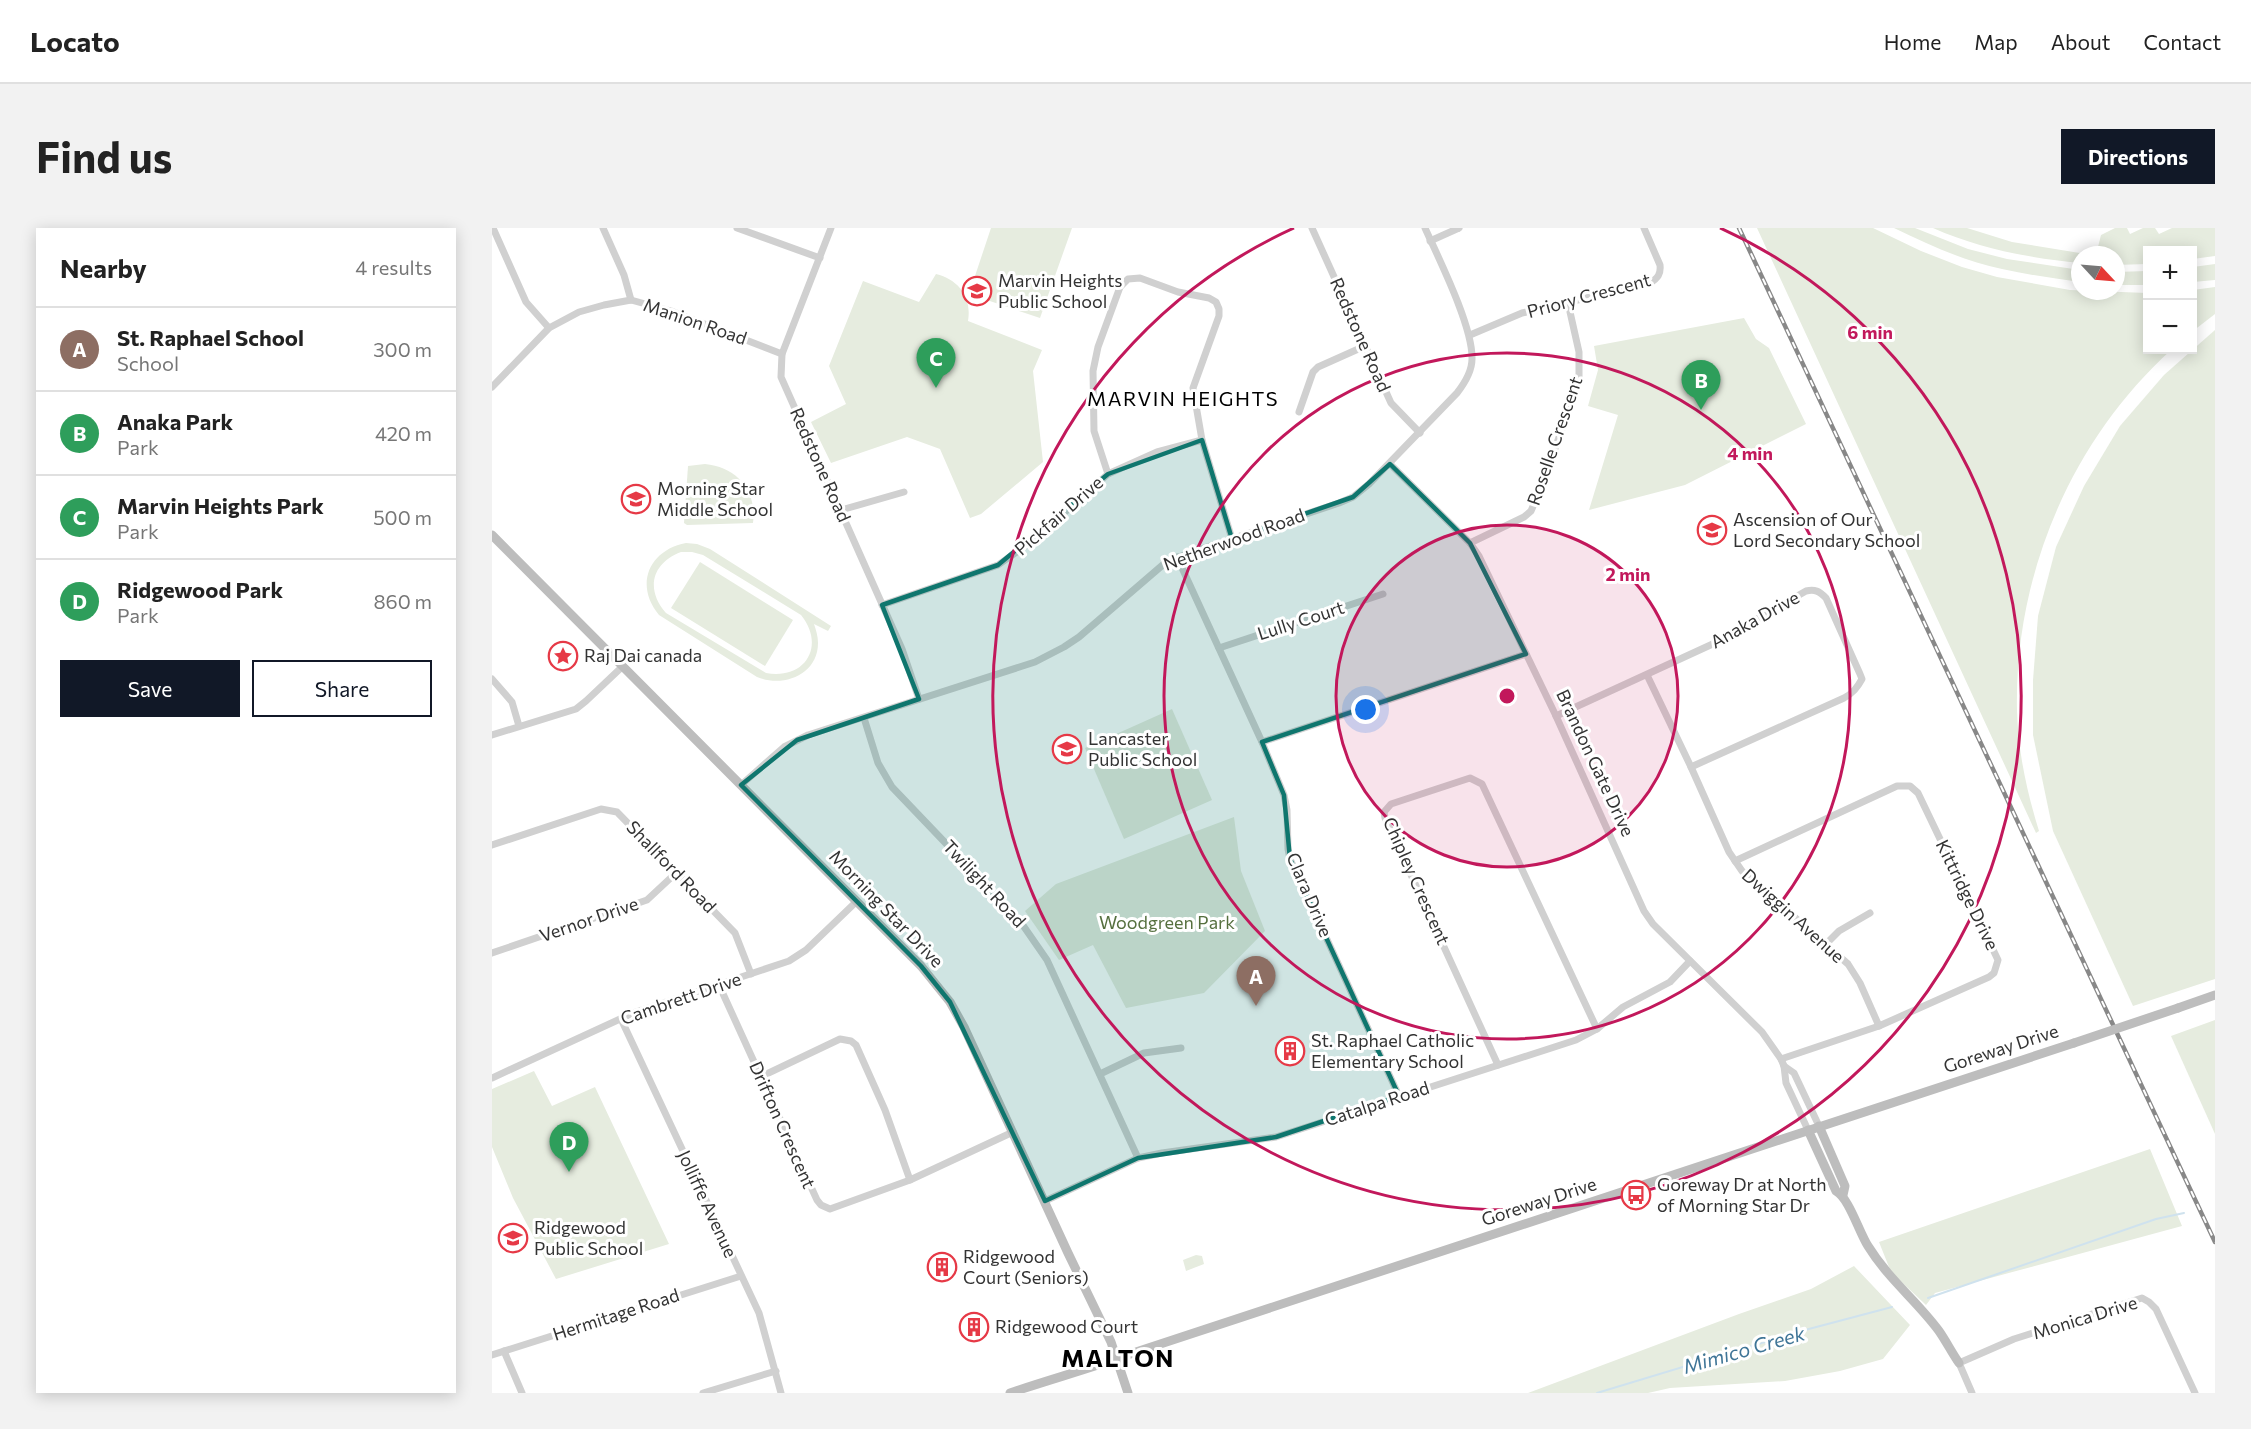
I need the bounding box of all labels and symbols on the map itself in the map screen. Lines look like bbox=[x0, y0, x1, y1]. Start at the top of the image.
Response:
north arrow bbox=[2071, 246, 2125, 300]
street label: Priory Crescent bbox=[1525, 268, 1653, 322]
place label: Marvin Heights Public School bbox=[998, 269, 1123, 312]
street label: Redstone Road bbox=[1326, 274, 1396, 395]
school or university icon: Marvin Heights Public School bbox=[961, 275, 993, 307]
street label: Manion Road bbox=[641, 293, 750, 349]
text: 6 min bbox=[1847, 321, 1893, 343]
pin: C bbox=[916, 338, 956, 388]
pin: B bbox=[1682, 360, 1720, 410]
street label: Roselle Crescent bbox=[1522, 373, 1586, 508]
district label: MARVIN HEIGHTS bbox=[1087, 386, 1279, 410]
street label: Redstone Road bbox=[786, 404, 856, 525]
text: 4 min bbox=[1727, 442, 1773, 464]
street label: Pickfair Drive bbox=[1010, 471, 1107, 560]
place label: Morning Star Middle School bbox=[657, 477, 773, 520]
school or university icon: Morning Star Middle School bbox=[620, 483, 652, 515]
street label: Netherwood Road bbox=[1160, 503, 1307, 575]
place label: Ascension of Our Lord Secondary School bbox=[1733, 508, 1920, 551]
school or university icon: Ascension of Our Lord Secondary School bbox=[1696, 514, 1728, 546]
text: 2 min bbox=[1606, 563, 1650, 585]
street label: Anaka Drive bbox=[1706, 586, 1803, 653]
street label: Lully Court bbox=[1255, 596, 1347, 644]
place icon: Raj Dai canada bbox=[547, 640, 579, 672]
place label: Raj Dai canada bbox=[584, 644, 702, 666]
centre of rings bbox=[1497, 686, 1517, 706]
street label: Brandon Gate Drive bbox=[1552, 686, 1640, 840]
your location bbox=[1351, 695, 1380, 724]
place label: Lancaster Public School bbox=[1088, 727, 1197, 770]
school or university icon: Lancaster Public School bbox=[1051, 733, 1083, 765]
street label: Chipley Crescent bbox=[1379, 813, 1455, 948]
street label: Shallford Road bbox=[622, 816, 721, 917]
street label: Twilight Road bbox=[939, 835, 1031, 932]
street label: Kittridge Drive bbox=[1932, 836, 2004, 953]
street label: Morning Star Drive bbox=[825, 845, 948, 972]
street label: Clara Drive bbox=[1282, 849, 1338, 940]
street label: Dwiggin Avenue bbox=[1738, 864, 1849, 967]
street label: Vernor Drive bbox=[536, 892, 641, 946]
park label: Woodgreen Park bbox=[1099, 911, 1235, 933]
pin: A bbox=[1236, 956, 1275, 1006]
street label: Cambrett Drive bbox=[618, 967, 744, 1029]
street label: Goreway Drive bbox=[1940, 1019, 2061, 1077]
place label: St. Raphael Catholic Elementary School bbox=[1311, 1029, 1474, 1072]
building icon: St. Raphael Catholic Elementary School bbox=[1274, 1035, 1306, 1067]
street label: Drifton Crescent bbox=[745, 1058, 821, 1192]
street label: Catalpa Road bbox=[1322, 1076, 1432, 1130]
pin: D bbox=[550, 1122, 589, 1172]
street label: Jolliffe Avenue bbox=[673, 1146, 742, 1261]
street label: Goreway Drive bbox=[1478, 1172, 1599, 1230]
place label: Goreway Dr at North of Morning Star Dr bbox=[1657, 1173, 1827, 1216]
bus stop icon: Goreway Dr at North of Morning Star Dr bbox=[1620, 1179, 1652, 1211]
place label: Ridgewood Public School bbox=[534, 1216, 643, 1259]
school or university icon: Ridgewood Public School bbox=[497, 1222, 529, 1254]
place label: Ridgewood Court (Seniors) bbox=[963, 1245, 1089, 1288]
building icon: Ridgewood Court (Seniors) bbox=[926, 1251, 958, 1283]
street label: Hermitage Road bbox=[550, 1283, 682, 1345]
street label: Monica Drive bbox=[2030, 1291, 2140, 1343]
building icon: Ridgewood Court bbox=[958, 1311, 990, 1343]
place label: Ridgewood Court bbox=[995, 1315, 1138, 1337]
water label: Mimico Creek bbox=[1680, 1320, 1809, 1378]
district label: MALTON bbox=[1061, 1343, 1175, 1372]

